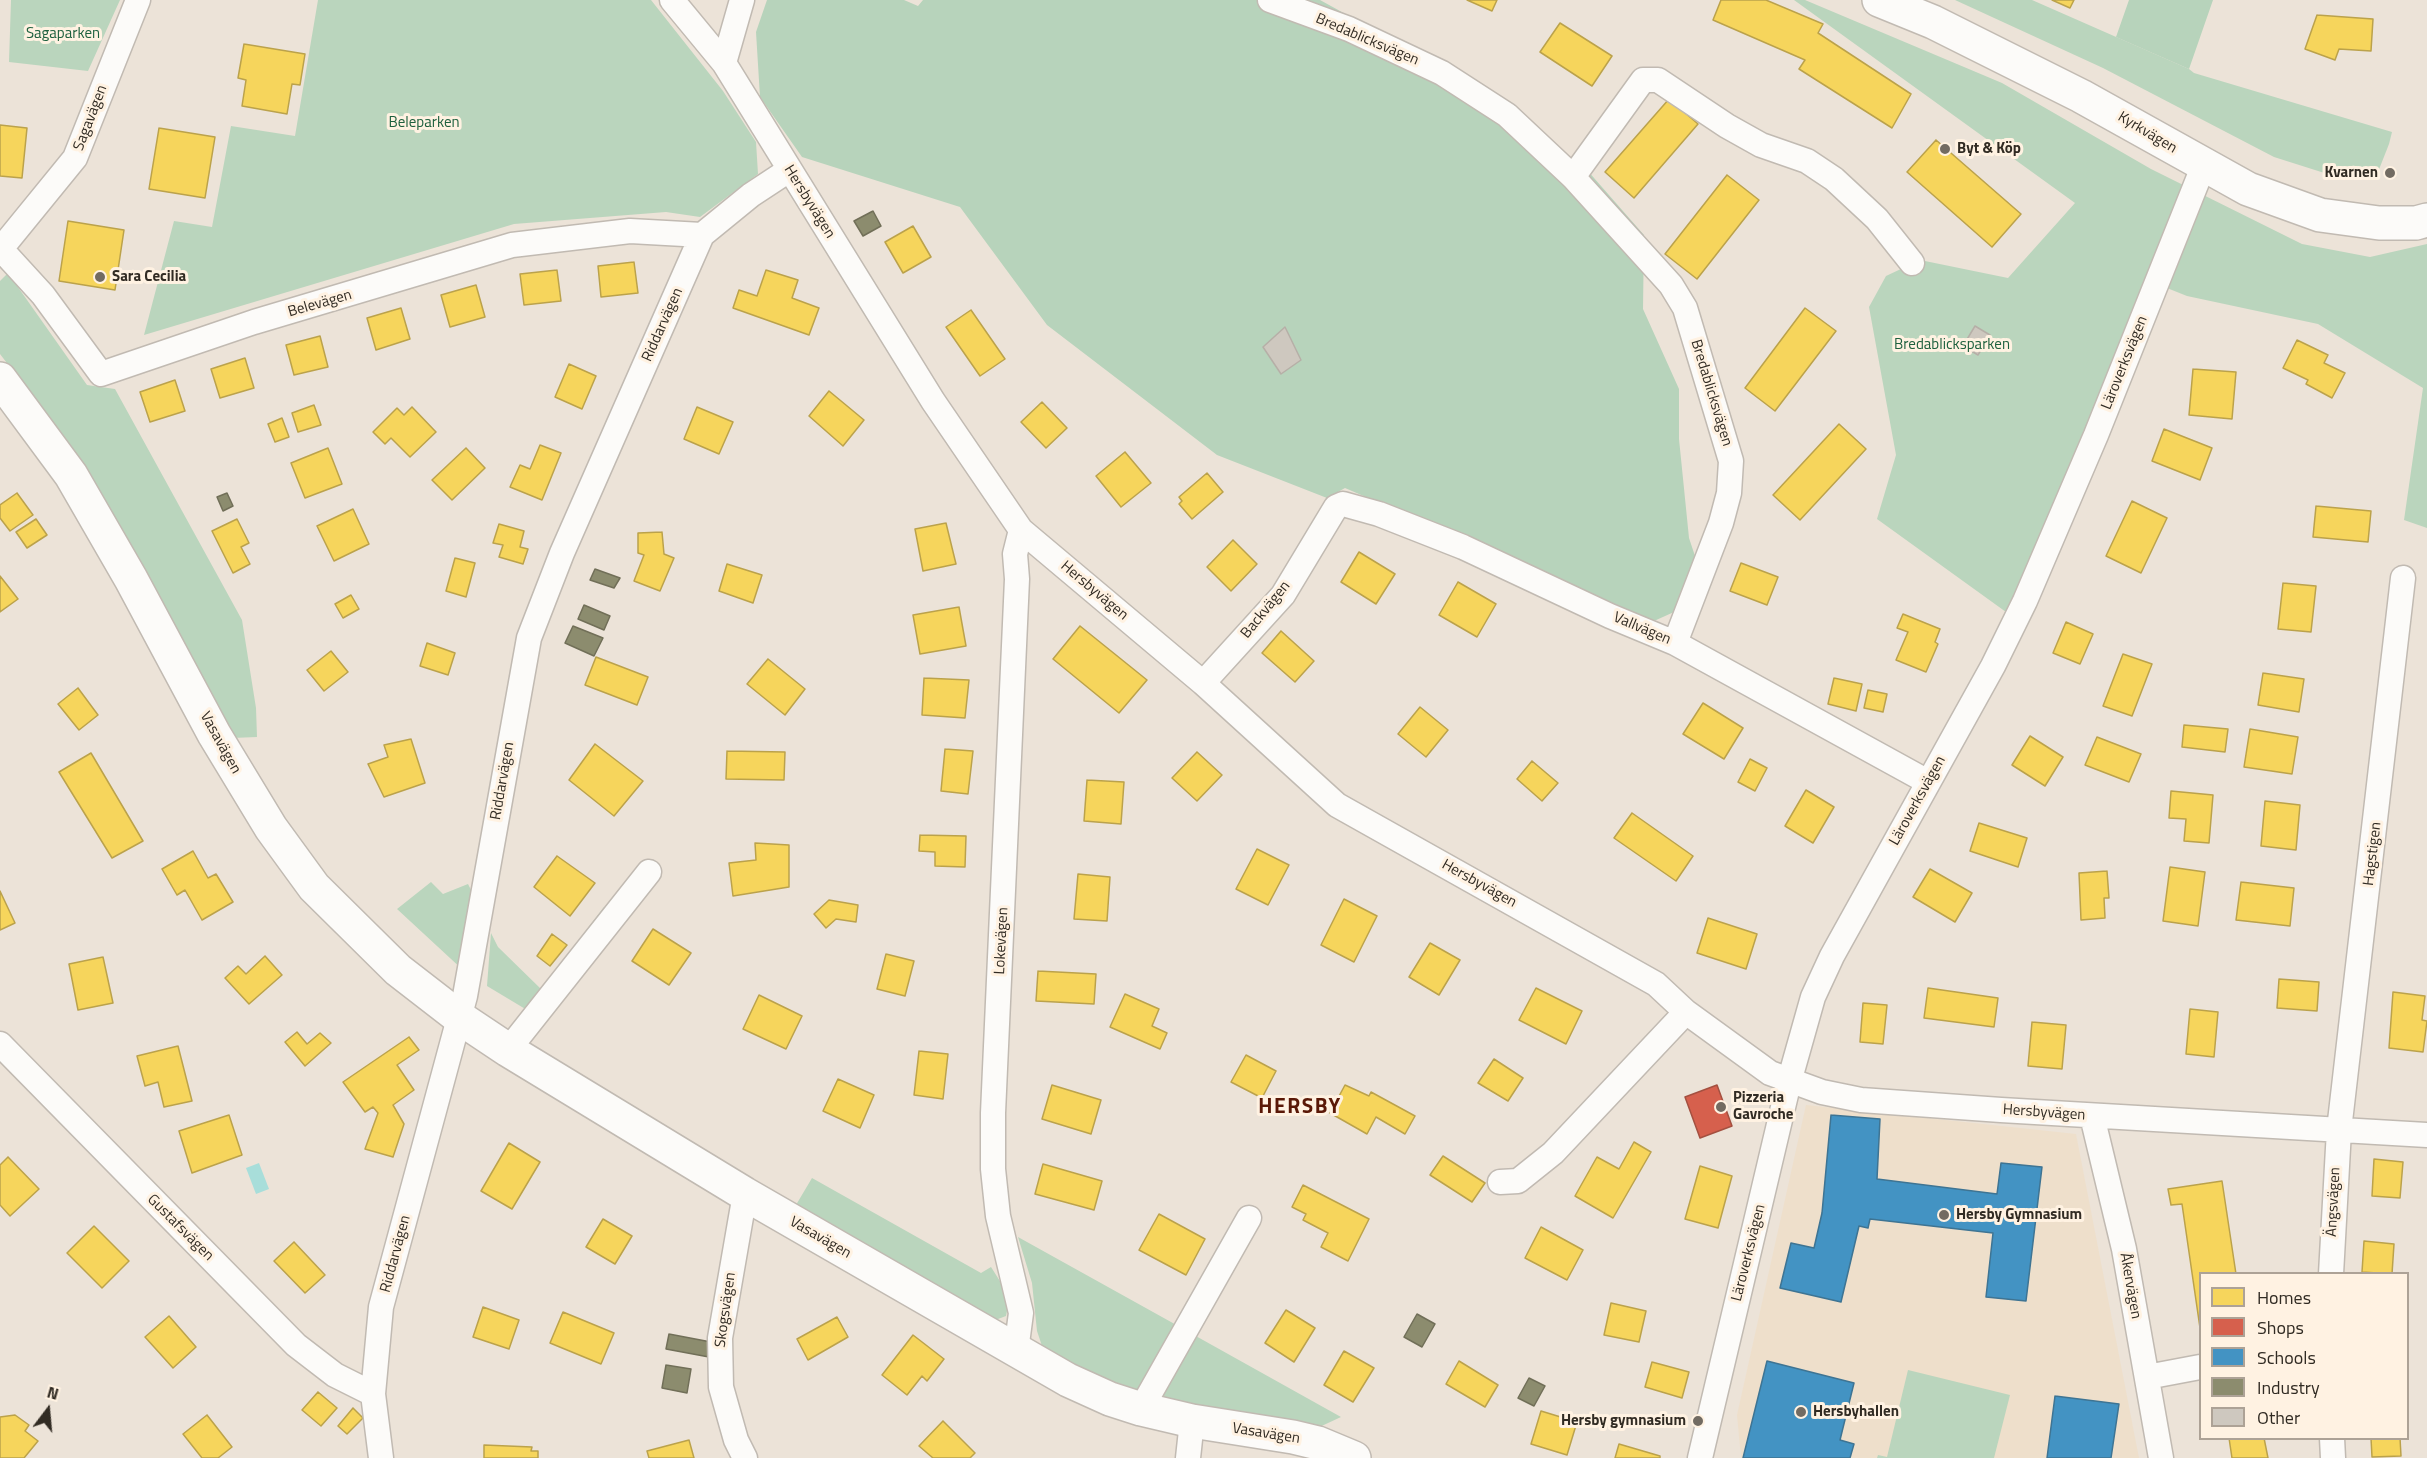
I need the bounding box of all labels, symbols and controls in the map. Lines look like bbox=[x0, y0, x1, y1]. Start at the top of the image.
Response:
street label: Bredablicksvägen bbox=[1313, 10, 1421, 70]
park label: Sagaparken bbox=[26, 25, 100, 43]
street label: Sagavägen bbox=[70, 83, 112, 153]
street label: Kyrkvägen bbox=[2114, 108, 2180, 158]
park label: Beleparken bbox=[388, 114, 460, 132]
place label: Byt & Köp bbox=[1957, 140, 2021, 158]
marker: Byt & Köp bbox=[1938, 142, 1952, 156]
street label: Hersbyvägen bbox=[779, 162, 839, 242]
place label: Kvarnen bbox=[2324, 164, 2378, 182]
marker: Kvarnen bbox=[2383, 166, 2397, 180]
place label: Sara Cecilia bbox=[112, 268, 186, 286]
marker: Sara Cecilia bbox=[93, 270, 107, 284]
street label: Riddarvägen bbox=[639, 285, 687, 365]
street label: Belevägen bbox=[286, 286, 354, 322]
street label: Läroverksvägen bbox=[2098, 314, 2152, 412]
park label: Bredablicksparken bbox=[1894, 336, 2010, 354]
street label: Bredablicksvägen bbox=[1686, 338, 1736, 448]
street label: Hersbyvägen bbox=[1057, 558, 1131, 624]
street label: Backvägen bbox=[1237, 578, 1295, 642]
street label: Vallvägen bbox=[1611, 609, 1673, 649]
street label: Vasavägen bbox=[196, 709, 244, 777]
street label: Riddarvägen bbox=[487, 741, 519, 821]
street label: Läroverksvägen bbox=[1886, 753, 1950, 849]
street label: Hagstigen bbox=[2360, 821, 2386, 887]
street label: Hersbyvägen bbox=[1438, 856, 1520, 912]
street label: Lokevägen bbox=[991, 907, 1013, 975]
place label: Pizzeria Gavroche bbox=[1733, 1089, 1793, 1124]
district label: HERSBY bbox=[1258, 1095, 1342, 1121]
marker: Pizzeria Gavroche bbox=[1714, 1100, 1728, 1114]
street label: Hersbyvägen bbox=[2002, 1101, 2086, 1125]
street label: Ängsvägen bbox=[2323, 1167, 2345, 1237]
street label: Gustafsvägen bbox=[143, 1191, 217, 1265]
street label: Läroverksvägen bbox=[1728, 1203, 1770, 1303]
place label: Hersby Gymnasium bbox=[1956, 1206, 2082, 1224]
marker: Hersby Gymnasium bbox=[1937, 1208, 1951, 1222]
street label: Riddarvägen bbox=[377, 1213, 415, 1295]
street label: Vasavägen bbox=[786, 1213, 854, 1263]
street label: Åkervägen bbox=[2115, 1252, 2145, 1320]
street label: Skogsvägen bbox=[712, 1271, 740, 1349]
legend bbox=[2199, 1272, 2409, 1440]
text: Homes bbox=[2257, 1284, 2311, 1311]
text: Shops bbox=[2257, 1314, 2304, 1341]
text: Schools bbox=[2257, 1344, 2316, 1371]
text: Industry bbox=[2257, 1374, 2320, 1401]
north arrow bbox=[18, 1380, 78, 1440]
text: N bbox=[44, 1380, 62, 1406]
place label: Hersbyhallen bbox=[1813, 1403, 1899, 1421]
text: Other bbox=[2257, 1404, 2300, 1431]
marker: Hersbyhallen bbox=[1794, 1405, 1808, 1419]
place label: Hersby gymnasium bbox=[1561, 1412, 1686, 1430]
marker: Hersby gymnasium bbox=[1691, 1414, 1705, 1428]
street label: Vasavägen bbox=[1231, 1420, 1301, 1448]

